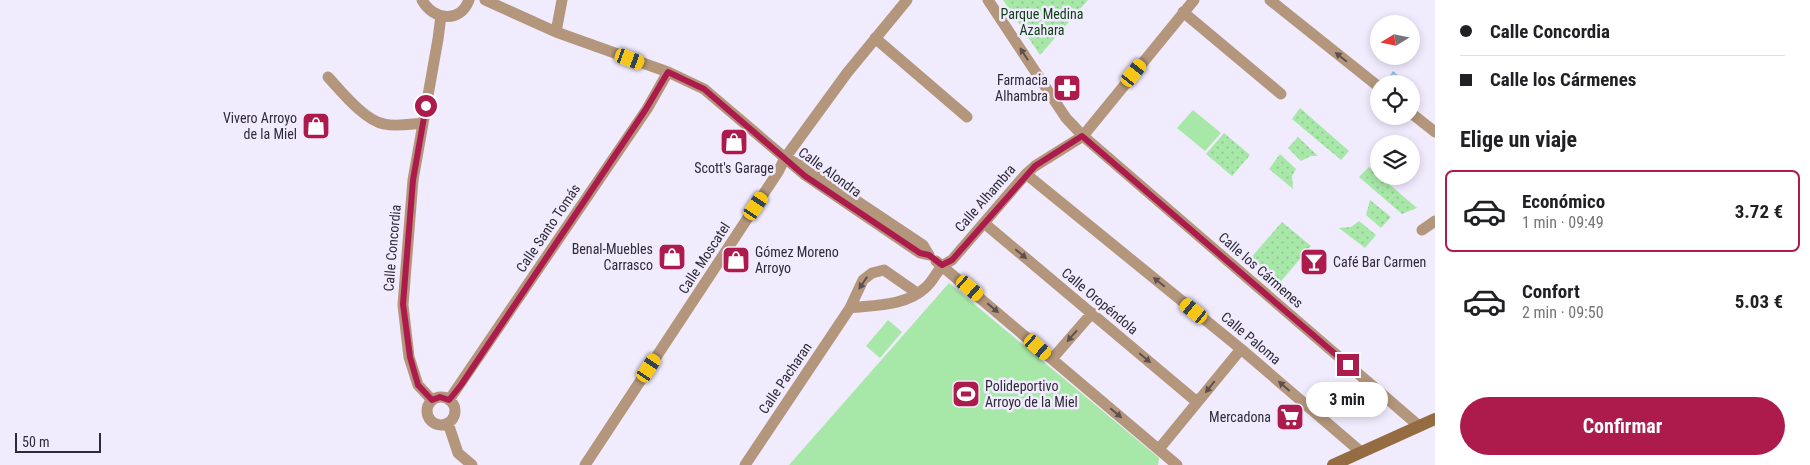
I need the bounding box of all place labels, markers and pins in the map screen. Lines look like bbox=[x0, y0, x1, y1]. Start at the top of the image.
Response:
place label: Farmacia Alhambra bbox=[995, 72, 1048, 104]
pharmacy icon: Farmacia Alhambra bbox=[1052, 73, 1082, 103]
place label: Vivero Arroyo de la Miel bbox=[223, 110, 297, 142]
shop icon: Vivero Arroyo de la Miel bbox=[301, 111, 331, 141]
shop icon: Scott's Garage bbox=[719, 127, 749, 157]
place label: Scott's Garage bbox=[694, 160, 774, 176]
place label: Benal-Muebles Carrasco bbox=[572, 241, 653, 273]
shop icon: Benal-Muebles Carrasco bbox=[657, 242, 687, 272]
place label: Gómez Moreno Arroyo bbox=[755, 244, 839, 276]
shop icon: Gómez Moreno Arroyo bbox=[721, 245, 751, 275]
bar icon: Café Bar Carmen bbox=[1299, 247, 1329, 277]
place label: Café Bar Carmen bbox=[1333, 254, 1426, 270]
place label: Polideportivo Arroyo de la Miel bbox=[985, 378, 1078, 410]
sports icon: Polideportivo Arroyo de la Miel bbox=[951, 379, 981, 409]
supermarket icon: Mercadona bbox=[1275, 402, 1305, 432]
place label: Mercadona bbox=[1209, 409, 1271, 425]

